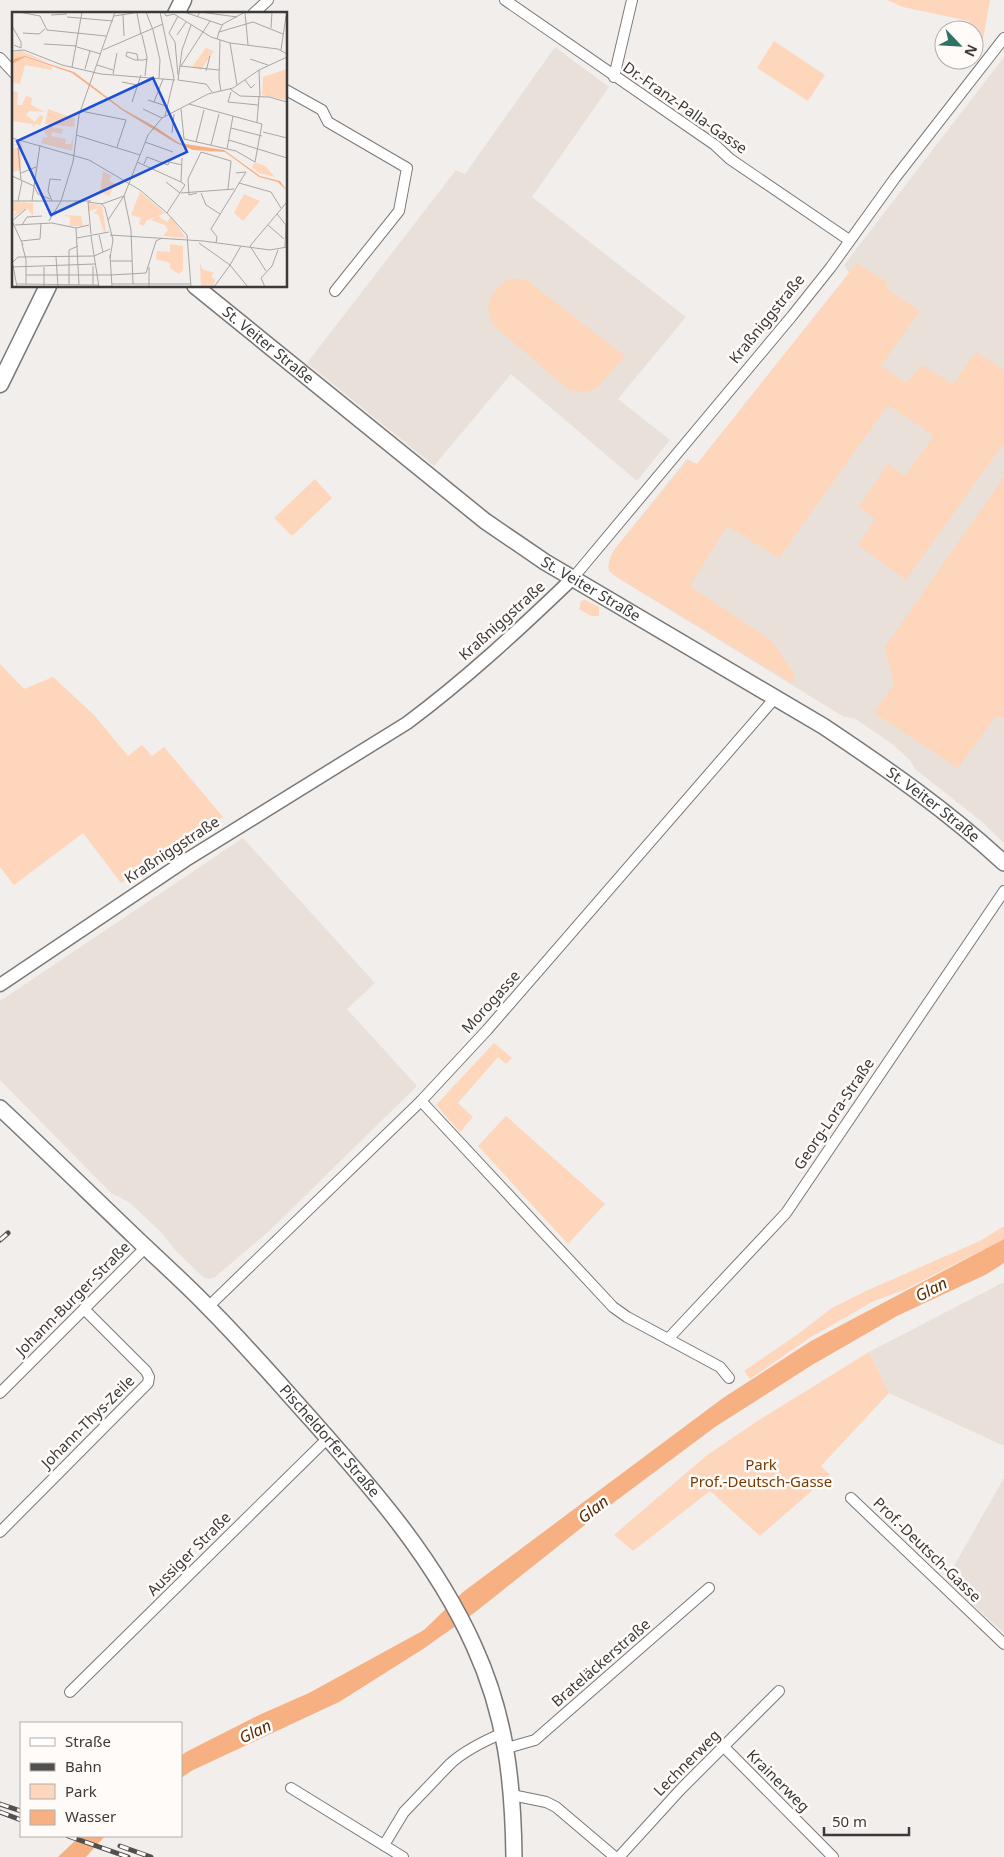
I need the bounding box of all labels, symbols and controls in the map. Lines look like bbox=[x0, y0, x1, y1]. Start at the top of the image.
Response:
inset map bbox=[12, 12, 288, 288]
north arrow bbox=[934, 20, 984, 70]
text: N bbox=[960, 42, 982, 60]
street label: Dr.-Franz-Palla-Gasse bbox=[619, 57, 752, 158]
street label: Kraßniggstraße bbox=[724, 270, 808, 367]
street label: St. Veiter Straße bbox=[219, 301, 319, 388]
street label: St. Veiter Straße bbox=[538, 551, 645, 625]
street label: Kraßniggstraße bbox=[454, 576, 549, 664]
street label: St. Veiter Straße bbox=[883, 762, 984, 846]
street label: Kraßniggstraße bbox=[120, 811, 223, 887]
street label: Morogasse bbox=[457, 966, 524, 1037]
street label: Georg-Lora-Straße bbox=[788, 1054, 878, 1173]
street label: Johann-Burger-Straße bbox=[9, 1237, 134, 1361]
water label: Glan bbox=[911, 1272, 951, 1306]
street label: Johann-Thys-Zeile bbox=[35, 1370, 138, 1474]
street label: Pischeldorfer Straße bbox=[276, 1380, 385, 1501]
park label: Park Prof.-Deutsch-Gasse bbox=[690, 1454, 832, 1491]
water label: Glan bbox=[573, 1490, 613, 1528]
street label: Prof.-Deutsch-Gasse bbox=[869, 1493, 986, 1606]
street label: Aussiger Straße bbox=[142, 1507, 235, 1600]
street label: Brateläckerstraße bbox=[547, 1614, 654, 1711]
water label: Glan bbox=[235, 1714, 275, 1748]
legend bbox=[20, 1722, 182, 1837]
street label: Lechnerweg bbox=[649, 1725, 724, 1800]
text: Straße bbox=[65, 1731, 111, 1751]
street label: Krainerweg bbox=[743, 1745, 814, 1816]
text: Bahn bbox=[65, 1756, 102, 1776]
text: Park bbox=[65, 1781, 97, 1801]
scale bar bbox=[824, 1804, 909, 1836]
text: Wasser bbox=[65, 1806, 116, 1826]
text: 50 m bbox=[832, 1811, 867, 1831]

